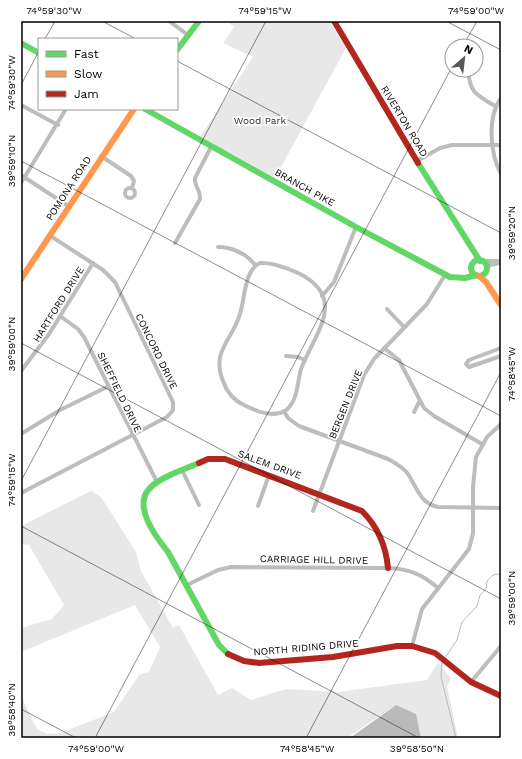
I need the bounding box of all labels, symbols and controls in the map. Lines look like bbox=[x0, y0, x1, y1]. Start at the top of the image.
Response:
text: 74°59'30"W bbox=[26, 5, 82, 16]
text: 74°59'15"W bbox=[238, 5, 292, 16]
text: 74°59'00"W bbox=[448, 5, 504, 16]
legend bbox=[38, 38, 178, 110]
north arrow bbox=[444, 38, 484, 78]
text: N bbox=[462, 42, 475, 57]
text: Fast bbox=[74, 47, 99, 61]
text: 74°59'30"W bbox=[6, 55, 17, 111]
text: Slow bbox=[74, 67, 102, 81]
street label: RIVERTON ROAD bbox=[379, 84, 430, 159]
text: Jam bbox=[74, 87, 99, 101]
park label: Wood Park bbox=[234, 115, 287, 126]
text: 39°59'10"N bbox=[6, 135, 17, 187]
street label: POMONA ROAD bbox=[44, 154, 93, 222]
street label: BRANCH PIKE bbox=[273, 166, 337, 208]
text: 39°59'20"N bbox=[506, 206, 517, 260]
street label: HARTFORD DRIVE bbox=[31, 265, 86, 344]
street label: CONCORD DRIVE bbox=[133, 312, 180, 391]
text: 39°59'00"N bbox=[6, 317, 17, 371]
text: 74°58'45"W bbox=[506, 346, 517, 401]
street label: SHEFFIELD DRIVE bbox=[95, 350, 144, 434]
street label: BERGEN DRIVE bbox=[327, 368, 364, 440]
street label: SALEM DRIVE bbox=[237, 448, 303, 481]
text: 74°59'15"W bbox=[6, 453, 17, 507]
street label: CARRIAGE HILL DRIVE bbox=[260, 553, 368, 566]
text: 39°59'00"N bbox=[506, 571, 517, 625]
street label: NORTH RIDING DRIVE bbox=[253, 637, 359, 658]
text: 39°58'40"N bbox=[6, 683, 17, 737]
text: 74°59'00"W bbox=[68, 743, 124, 754]
text: 74°58'45"W bbox=[280, 743, 335, 754]
text: 39°58'50"N bbox=[390, 743, 444, 754]

